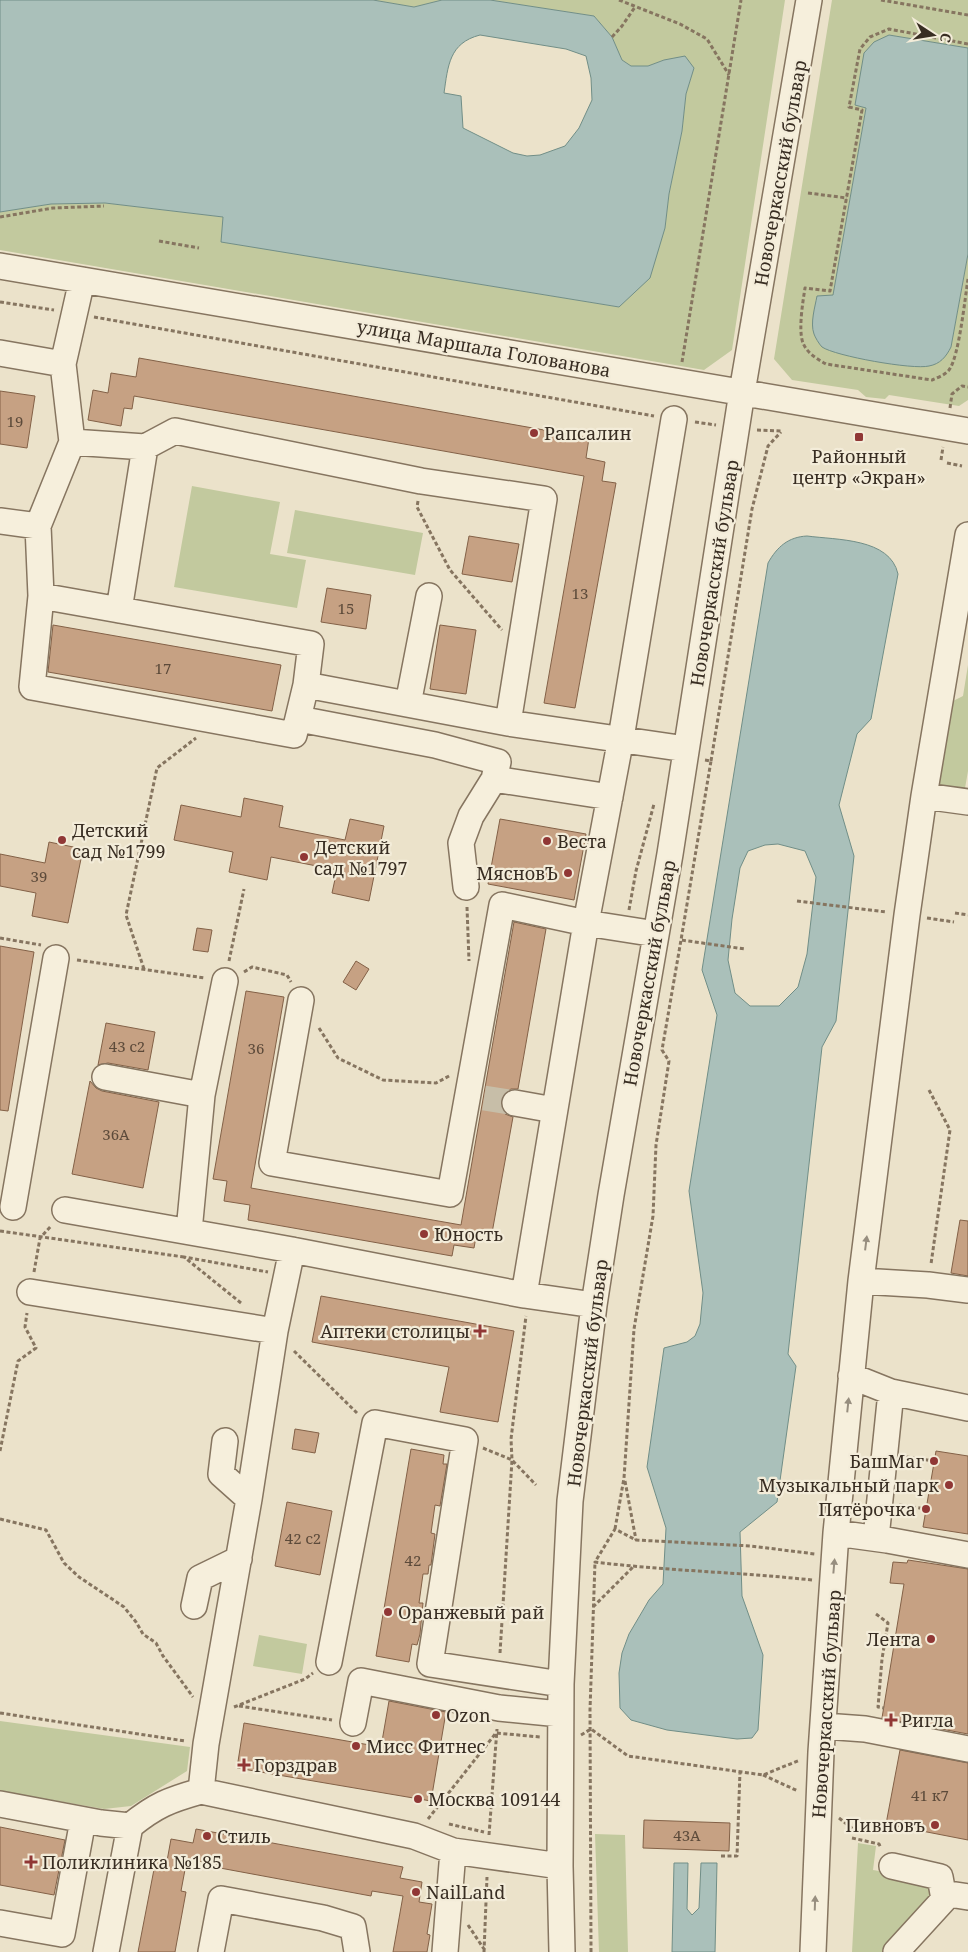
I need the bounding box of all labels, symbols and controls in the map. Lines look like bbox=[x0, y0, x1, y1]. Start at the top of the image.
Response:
north arrow bbox=[908, 10, 958, 60]
text: С bbox=[936, 31, 956, 44]
street label: Новочеркасский бульвар bbox=[748, 58, 812, 288]
street label: улица Маршала Голованова bbox=[355, 314, 613, 382]
house number: 19 bbox=[7, 411, 23, 431]
place label: Рапсалин bbox=[544, 421, 631, 445]
marker: Рапсалин bbox=[528, 427, 540, 439]
marker: Районный центр «Экран» bbox=[853, 431, 865, 443]
place label: Районный центр «Экран» bbox=[792, 444, 926, 489]
street label: Новочеркасский бульвар bbox=[684, 458, 744, 688]
house number: 13 bbox=[572, 583, 588, 603]
house number: 15 bbox=[338, 598, 354, 618]
house number: 17 bbox=[155, 658, 171, 678]
place label: Детский сад №1799 bbox=[72, 818, 166, 863]
place label: Веста bbox=[557, 829, 607, 853]
marker: Детский сад №1799 bbox=[56, 834, 68, 846]
place label: Детский сад №1797 bbox=[314, 835, 408, 880]
marker: Веста bbox=[541, 835, 553, 847]
marker: Детский сад №1797 bbox=[298, 851, 310, 863]
street label: Новочеркасский бульвар bbox=[617, 858, 681, 1088]
place label: МясновЪ bbox=[476, 861, 558, 885]
house number: 39 bbox=[31, 866, 47, 886]
marker: МясновЪ bbox=[562, 867, 574, 879]
house number: 43 с2 bbox=[109, 1036, 145, 1056]
house number: 36 bbox=[248, 1038, 264, 1058]
house number: 36А bbox=[102, 1124, 130, 1144]
place label: Юность bbox=[434, 1222, 503, 1246]
marker: Юность bbox=[418, 1228, 430, 1240]
one-way arrow bbox=[862, 1235, 870, 1251]
street label: Новочеркасский бульвар bbox=[561, 1258, 613, 1488]
place label: Аптеки столицы bbox=[320, 1319, 470, 1343]
marker: Аптеки столицы bbox=[474, 1325, 486, 1337]
one-way arrow bbox=[845, 1396, 853, 1412]
place label: БашМаг bbox=[849, 1449, 924, 1473]
marker: БашМаг bbox=[928, 1455, 940, 1467]
place label: Музыкальный парк bbox=[759, 1473, 939, 1497]
marker: Музыкальный парк bbox=[943, 1479, 955, 1491]
place label: Пятёрочка bbox=[818, 1497, 916, 1521]
marker: Пятёрочка bbox=[920, 1503, 932, 1515]
house number: 42 с2 bbox=[285, 1528, 321, 1548]
house number: 42 bbox=[405, 1550, 421, 1570]
one-way arrow bbox=[831, 1558, 839, 1574]
street label: Новочеркасский бульвар bbox=[806, 1589, 846, 1819]
place label: Оранжевый рай bbox=[398, 1600, 545, 1624]
marker: Оранжевый рай bbox=[382, 1606, 394, 1618]
place label: Лента bbox=[866, 1627, 921, 1651]
marker: Лента bbox=[925, 1633, 937, 1645]
place label: Ozon bbox=[446, 1703, 491, 1727]
place label: Ригла bbox=[901, 1708, 954, 1732]
marker: Ozon bbox=[430, 1709, 442, 1721]
marker: Ригла bbox=[885, 1714, 897, 1726]
place label: Мисс Фитнес bbox=[366, 1734, 486, 1758]
marker: Мисс Фитнес bbox=[350, 1740, 362, 1752]
place label: Горздрав bbox=[254, 1753, 337, 1777]
marker: Горздрав bbox=[238, 1759, 250, 1771]
house number: 41 к7 bbox=[911, 1785, 949, 1805]
place label: Москва 109144 bbox=[428, 1787, 560, 1811]
marker: Москва 109144 bbox=[412, 1793, 424, 1805]
place label: Пивновъ bbox=[845, 1813, 925, 1837]
marker: Пивновъ bbox=[929, 1819, 941, 1831]
place label: Стиль bbox=[217, 1824, 271, 1848]
house number: 43А bbox=[673, 1825, 701, 1845]
marker: Стиль bbox=[201, 1830, 213, 1842]
place label: Поликлиника №185 bbox=[42, 1850, 222, 1874]
marker: Поликлиника №185 bbox=[24, 1855, 38, 1869]
place label: NailLand bbox=[426, 1880, 505, 1904]
marker: NailLand bbox=[410, 1886, 422, 1898]
one-way arrow bbox=[811, 1895, 819, 1911]

